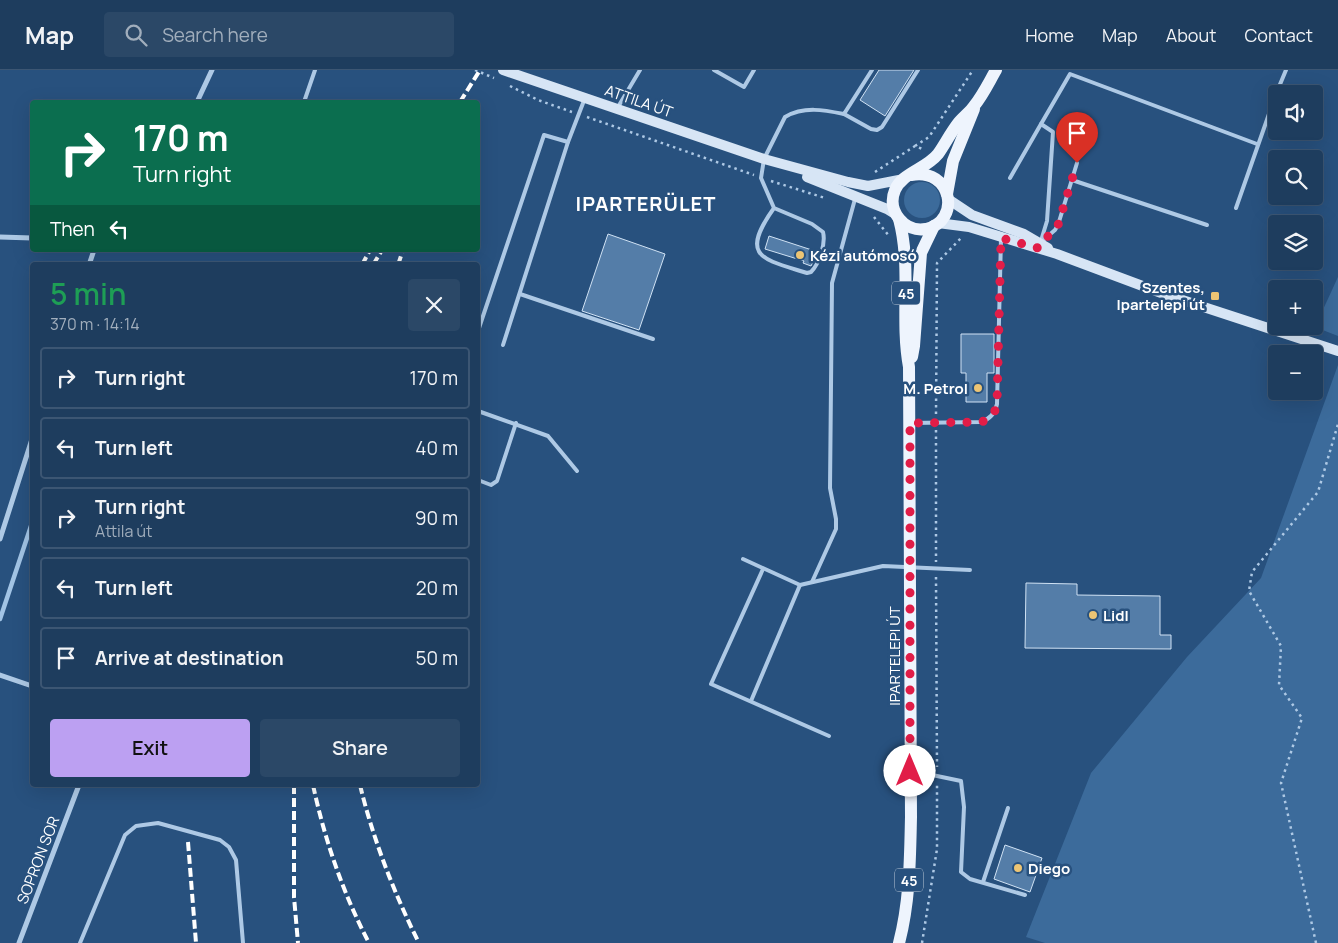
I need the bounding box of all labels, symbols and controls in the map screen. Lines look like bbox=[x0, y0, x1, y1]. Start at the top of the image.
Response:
search box bbox=[104, 12, 454, 57]
text: Map bbox=[25, 18, 74, 51]
icon: search bbox=[122, 21, 150, 49]
text: Search here bbox=[162, 22, 268, 48]
text: Home bbox=[1025, 23, 1074, 47]
text: Map bbox=[1102, 23, 1138, 47]
text: About bbox=[1166, 23, 1216, 47]
text: Contact bbox=[1244, 23, 1313, 47]
street label: ATTILA ÚT bbox=[602, 80, 676, 122]
map controls bbox=[1268, 85, 1323, 400]
button: sound bbox=[1268, 85, 1323, 140]
pin bbox=[1056, 112, 1098, 163]
text: 170 m bbox=[133, 114, 229, 162]
icon: arrive bbox=[1063, 119, 1091, 147]
icon: right bbox=[50, 120, 115, 185]
button: search bbox=[1268, 150, 1323, 205]
text: Turn right bbox=[133, 159, 231, 189]
district label: IPARTERÜLET bbox=[576, 190, 716, 217]
icon: left bbox=[105, 215, 133, 243]
button: layers bbox=[1268, 215, 1323, 270]
text: Then bbox=[50, 216, 95, 242]
place label: Kézi autómosó bbox=[810, 245, 917, 266]
marker: Kézi autómosó bbox=[794, 249, 806, 261]
text: 5 min bbox=[50, 273, 126, 314]
place label: Szentes, Ipartelepi út bbox=[1116, 277, 1205, 315]
button: close bbox=[408, 279, 460, 331]
button: + bbox=[1268, 280, 1323, 335]
road number: 45 bbox=[892, 282, 920, 304]
marker: Szentes, Ipartelepi út bbox=[1209, 290, 1221, 302]
text: 370 m · 14:14 bbox=[50, 313, 140, 335]
button: − bbox=[1268, 345, 1323, 400]
icon: right bbox=[52, 364, 80, 392]
text: Turn right bbox=[95, 365, 185, 391]
text: 170 m bbox=[410, 365, 458, 391]
place label: M. Petrol bbox=[903, 378, 968, 399]
marker: M. Petrol bbox=[972, 382, 984, 394]
icon: left bbox=[52, 434, 80, 462]
text: Turn left bbox=[95, 435, 173, 461]
text: 40 m bbox=[415, 435, 458, 461]
text: Turn right bbox=[95, 494, 185, 520]
icon: right bbox=[52, 504, 80, 532]
text: 90 m bbox=[415, 505, 458, 531]
text: Attila út bbox=[95, 520, 152, 542]
icon: left bbox=[52, 574, 80, 602]
text: Turn left bbox=[95, 575, 173, 601]
text: 20 m bbox=[416, 575, 458, 601]
place label: Lidl bbox=[1103, 605, 1129, 626]
street label: IPARTELEPI ÚT bbox=[884, 606, 905, 706]
marker: Lidl bbox=[1087, 609, 1099, 621]
icon: arrive bbox=[52, 644, 80, 672]
text: Arrive at destination bbox=[95, 645, 284, 671]
text: 50 m bbox=[416, 645, 458, 671]
button: Exit bbox=[50, 719, 250, 777]
button: Share bbox=[260, 719, 460, 777]
position arrow bbox=[883, 744, 935, 796]
street label: SOPRON SOR bbox=[12, 813, 64, 907]
place label: Diego bbox=[1028, 858, 1070, 879]
marker: Diego bbox=[1012, 862, 1024, 874]
road number: 45 bbox=[895, 868, 923, 892]

